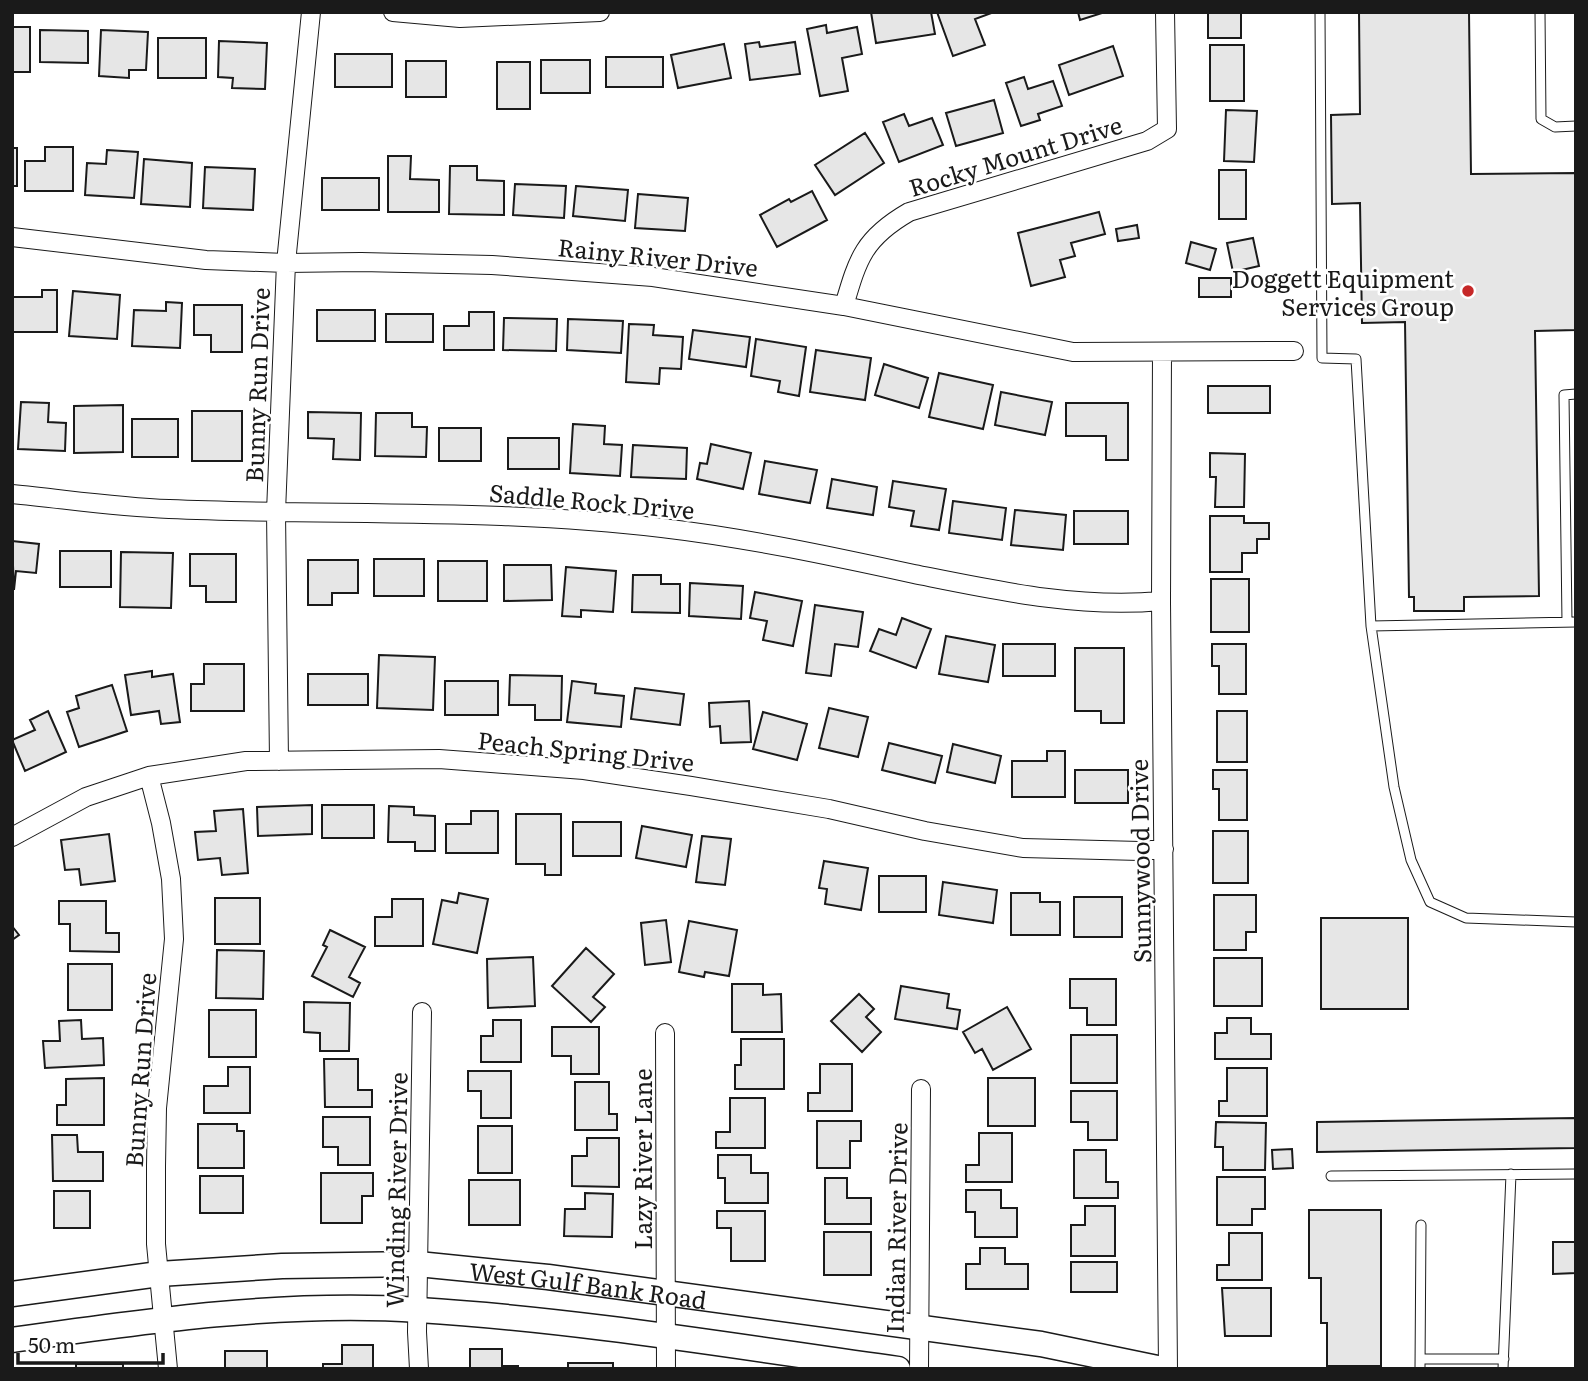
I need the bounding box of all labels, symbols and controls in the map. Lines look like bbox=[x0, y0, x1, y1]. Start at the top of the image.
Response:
street label: Rocky Mount Drive bbox=[904, 106, 1126, 204]
street label: Rainy River Drive bbox=[556, 228, 760, 284]
place label: Doggett Equipment Services Group bbox=[1232, 260, 1454, 323]
marker: Doggett Equipment Services Group bbox=[1460, 283, 1476, 299]
street label: Bunny Run Drive bbox=[235, 287, 277, 483]
street label: Saddle Rock Drive bbox=[488, 474, 696, 526]
street label: Peach Spring Drive bbox=[476, 721, 696, 779]
street label: Sunnywood Drive bbox=[1120, 759, 1158, 963]
street label: Bunny Run Drive bbox=[115, 971, 163, 1169]
street label: Lazy River Lane bbox=[624, 1068, 659, 1250]
street label: Winding River Drive bbox=[375, 1072, 415, 1308]
street label: Indian River Drive bbox=[876, 1122, 914, 1334]
street label: West Gulf Bank Road bbox=[468, 1252, 709, 1316]
scale bar bbox=[18, 1322, 163, 1366]
text: 50 m bbox=[28, 1328, 75, 1359]

